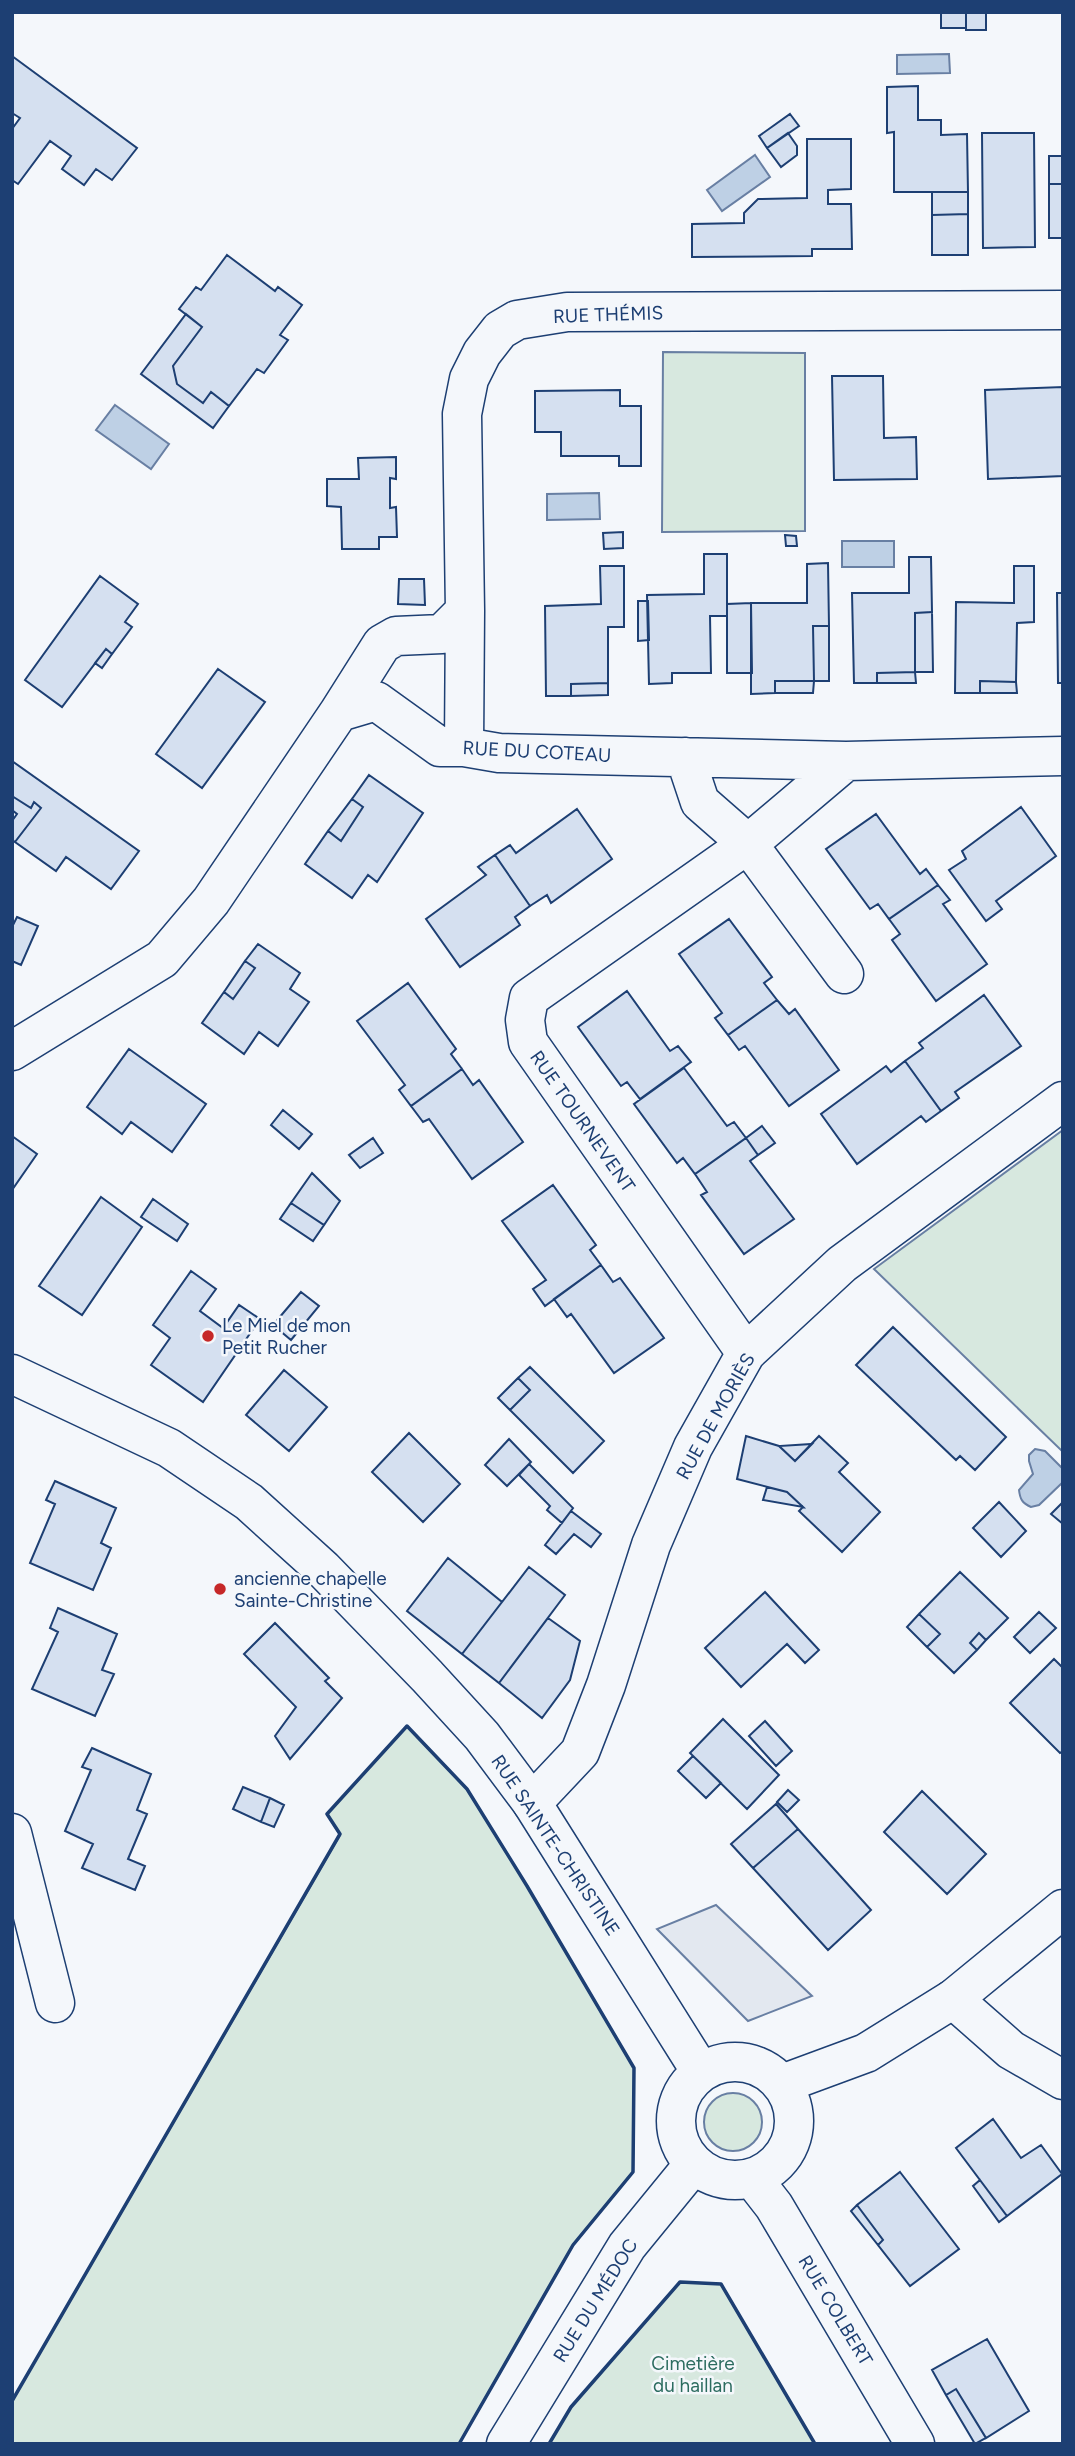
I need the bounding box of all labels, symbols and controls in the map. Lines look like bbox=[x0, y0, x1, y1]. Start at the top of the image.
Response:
street label: RUE THÉMIS bbox=[553, 301, 663, 328]
street label: RUE DU COTEAU bbox=[462, 736, 612, 767]
street label: RUE TOURNEVENT bbox=[525, 1046, 640, 1197]
place label: Le Miel de mon Petit Rucher bbox=[222, 1314, 351, 1359]
marker: Le Miel de mon Petit Rucher bbox=[200, 1328, 216, 1344]
street label: RUE DE MORIÈS bbox=[671, 1349, 760, 1484]
place label: ancienne chapelle Sainte-Christine bbox=[234, 1567, 387, 1612]
marker: ancienne chapelle Sainte-Christine bbox=[212, 1581, 228, 1597]
street label: RUE SAINTE-CHRISTINE bbox=[486, 1750, 625, 1940]
street label: RUE DU MÉDOC bbox=[548, 2234, 643, 2366]
street label: RUE COLBERT bbox=[794, 2251, 878, 2370]
park label: Cimetière du haillan bbox=[651, 2352, 735, 2397]

